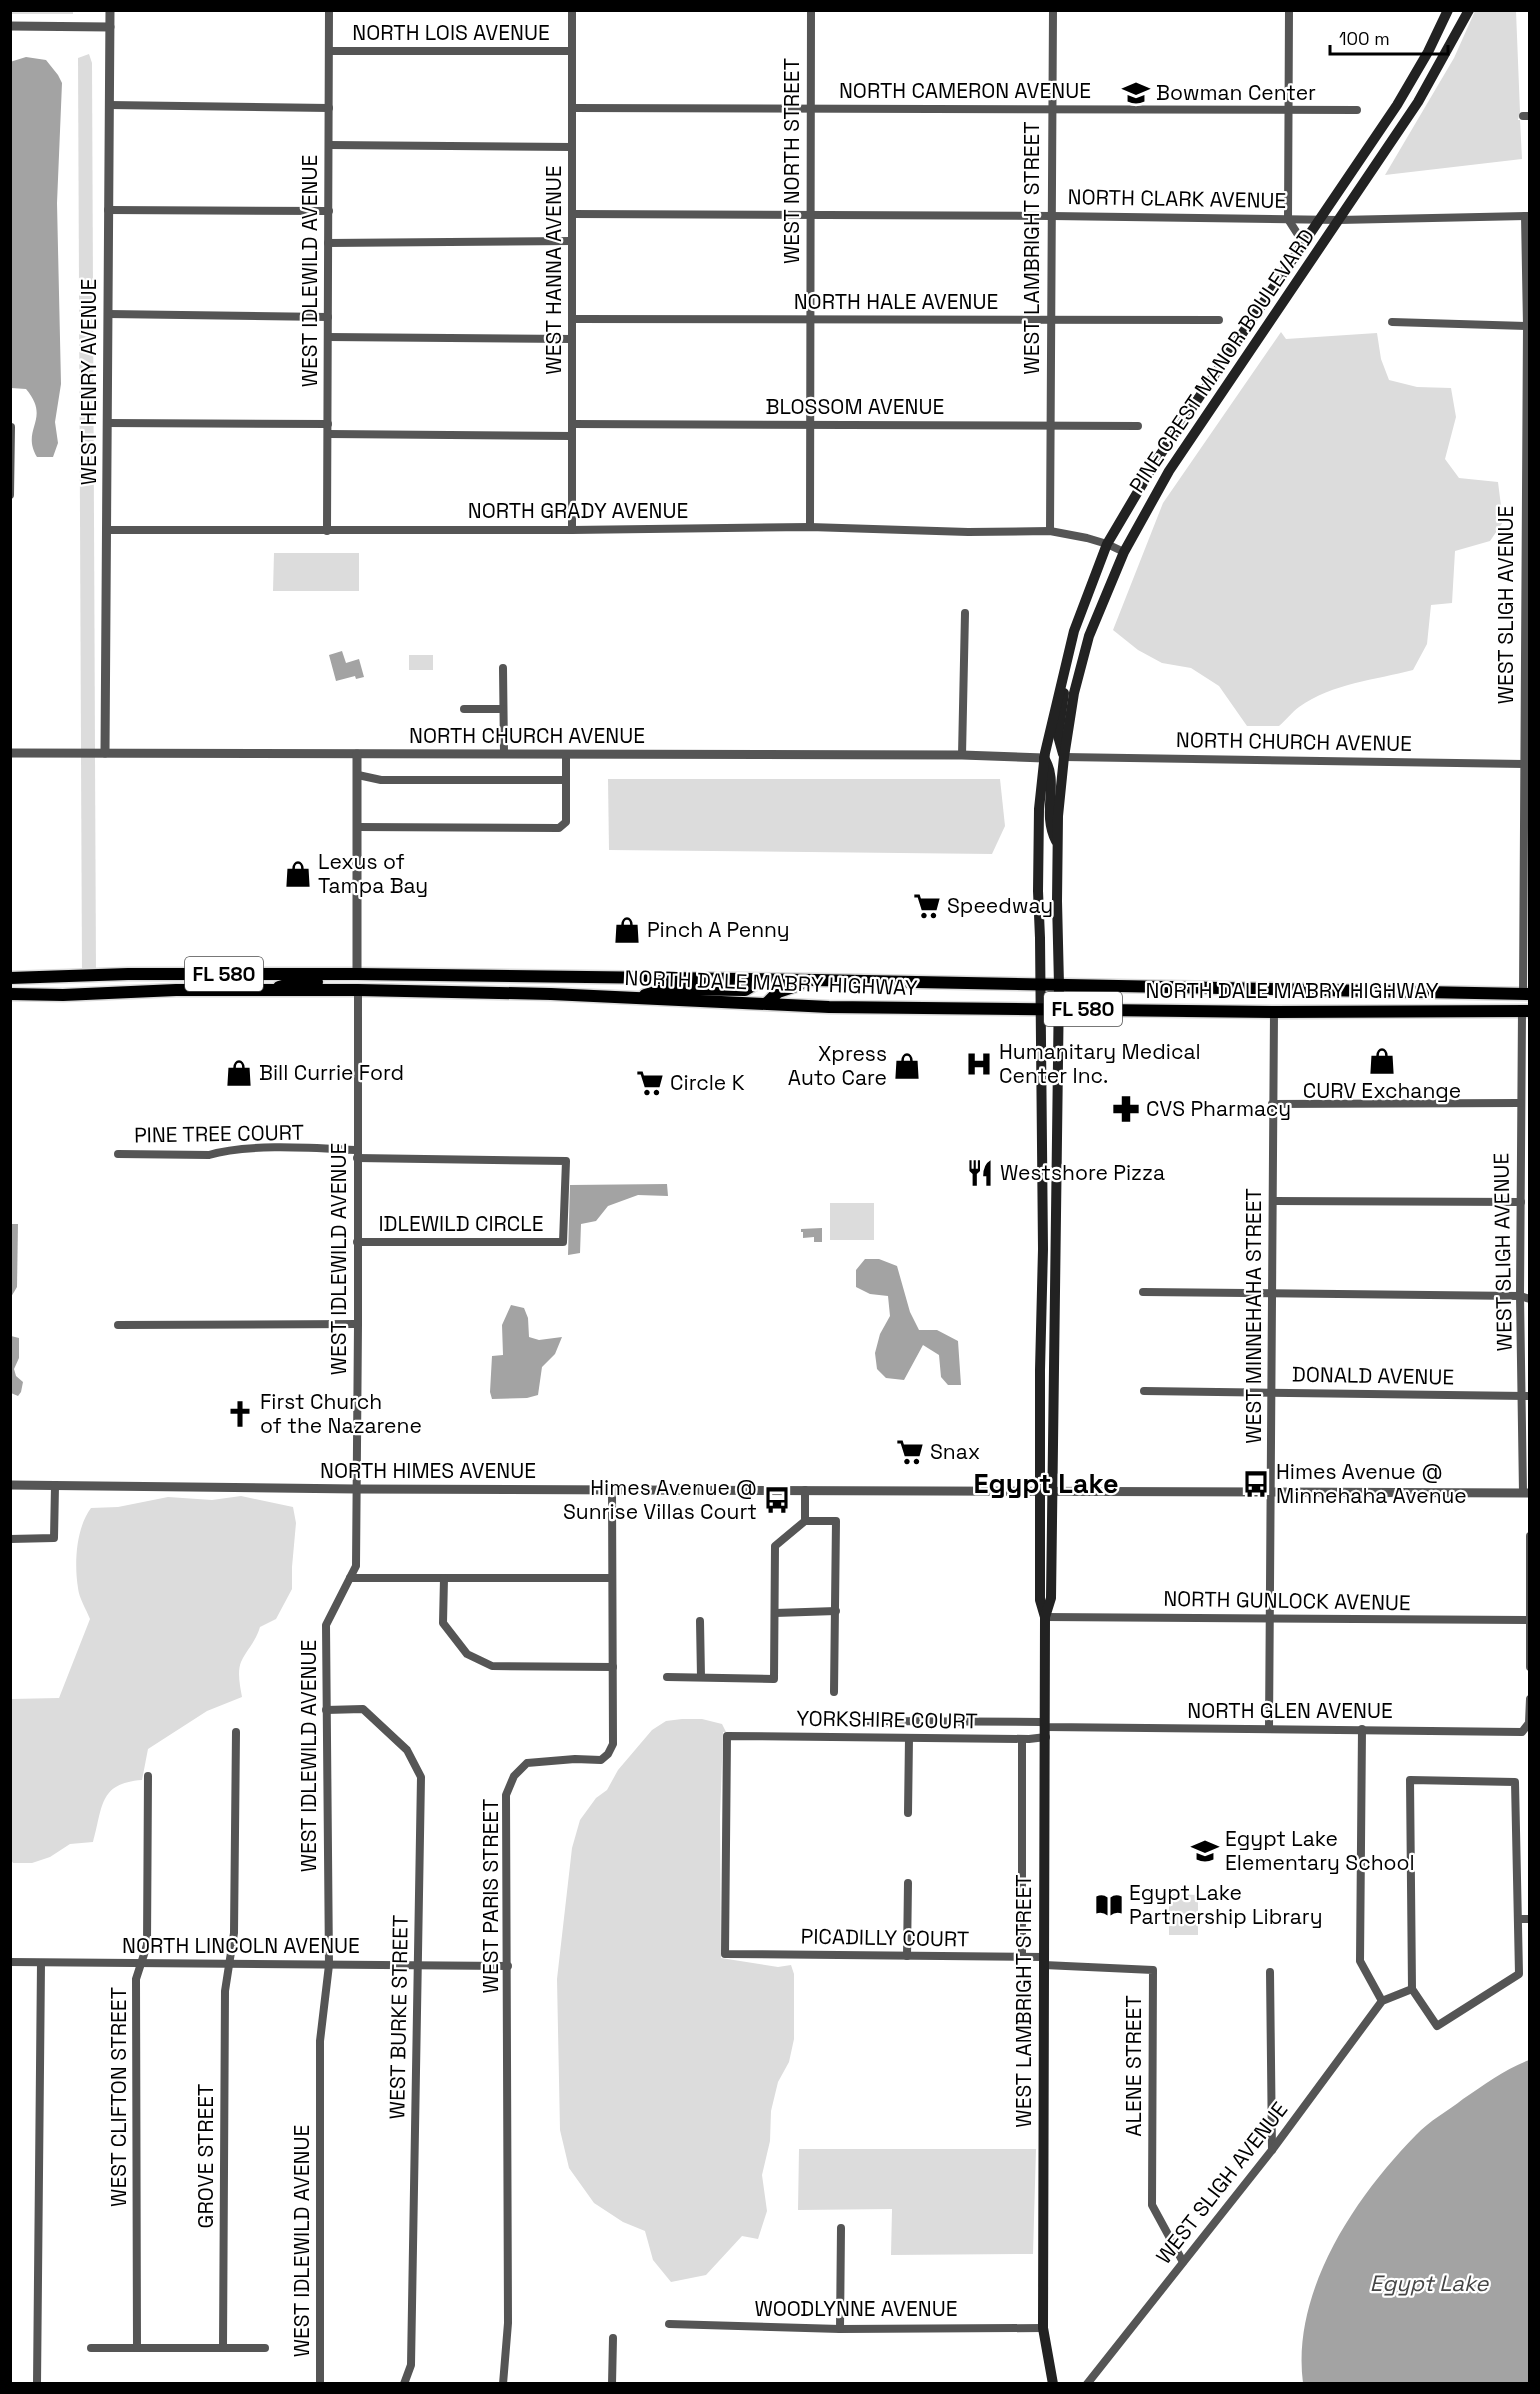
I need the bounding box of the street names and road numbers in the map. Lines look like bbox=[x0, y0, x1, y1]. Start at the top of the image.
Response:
street label: NORTH LOIS AVENUE bbox=[352, 19, 550, 46]
street label: WEST NORTH STREET bbox=[778, 58, 805, 264]
street label: NORTH CAMERON AVENUE bbox=[839, 77, 1091, 104]
street label: WEST LAMBRIGHT STREET bbox=[1018, 121, 1045, 375]
street label: WEST IDLEWILD AVENUE bbox=[296, 155, 323, 387]
street label: WEST HANNA AVENUE bbox=[540, 165, 567, 375]
street label: NORTH CLARK AVENUE bbox=[1067, 183, 1287, 214]
street label: PINE CREST MANOR BOULEVARD bbox=[1123, 224, 1320, 498]
street label: WEST HENRY AVENUE bbox=[75, 279, 102, 485]
street label: NORTH HALE AVENUE bbox=[794, 288, 998, 315]
street label: BLOSSOM AVENUE bbox=[766, 393, 944, 420]
street label: NORTH GRADY AVENUE bbox=[468, 497, 688, 524]
street label: WEST SLIGH AVENUE bbox=[1492, 506, 1519, 704]
street label: NORTH CHURCH AVENUE bbox=[409, 722, 645, 749]
street label: NORTH CHURCH AVENUE bbox=[1176, 726, 1412, 757]
road number: FL 580 bbox=[185, 957, 263, 991]
street label: NORTH DALE MABRY HIGHWAY bbox=[624, 964, 918, 1001]
street label: NORTH DALE MABRY HIGHWAY bbox=[1145, 977, 1439, 1004]
road number: FL 580 bbox=[1044, 992, 1122, 1026]
street label: PINE TREE COURT bbox=[134, 1119, 304, 1148]
street label: WEST IDLEWILD AVENUE bbox=[325, 1143, 352, 1375]
street label: WEST SLIGH AVENUE bbox=[1487, 1153, 1518, 1352]
street label: WEST MINNEHAHA STREET bbox=[1240, 1188, 1267, 1444]
street label: IDLEWILD CIRCLE bbox=[378, 1210, 544, 1237]
street label: DONALD AVENUE bbox=[1292, 1361, 1454, 1390]
street label: NORTH HIMES AVENUE bbox=[320, 1457, 536, 1484]
street label: NORTH GUNLOCK AVENUE bbox=[1163, 1585, 1411, 1616]
street label: WEST IDLEWILD AVENUE bbox=[295, 1640, 322, 1872]
street label: NORTH GLEN AVENUE bbox=[1187, 1697, 1393, 1724]
street label: YORKSHIRE COURT bbox=[796, 1704, 978, 1735]
street label: WEST PARIS STREET bbox=[477, 1799, 504, 1993]
street label: WEST LAMBRIGHT STREET bbox=[1010, 1874, 1037, 2128]
street label: WEST BURKE STREET bbox=[383, 1914, 414, 2120]
street label: PICADILLY COURT bbox=[801, 1923, 970, 1952]
street label: NORTH LINCOLN AVENUE bbox=[122, 1932, 360, 1959]
street label: WEST CLIFTON STREET bbox=[105, 1987, 132, 2207]
street label: ALENE STREET bbox=[1120, 1995, 1147, 2137]
street label: GROVE STREET bbox=[192, 2084, 219, 2228]
street label: WEST SLIGH AVENUE bbox=[1150, 2096, 1293, 2269]
street label: WEST IDLEWILD AVENUE bbox=[288, 2125, 315, 2357]
street label: WOODLYNNE AVENUE bbox=[755, 2295, 957, 2322]

